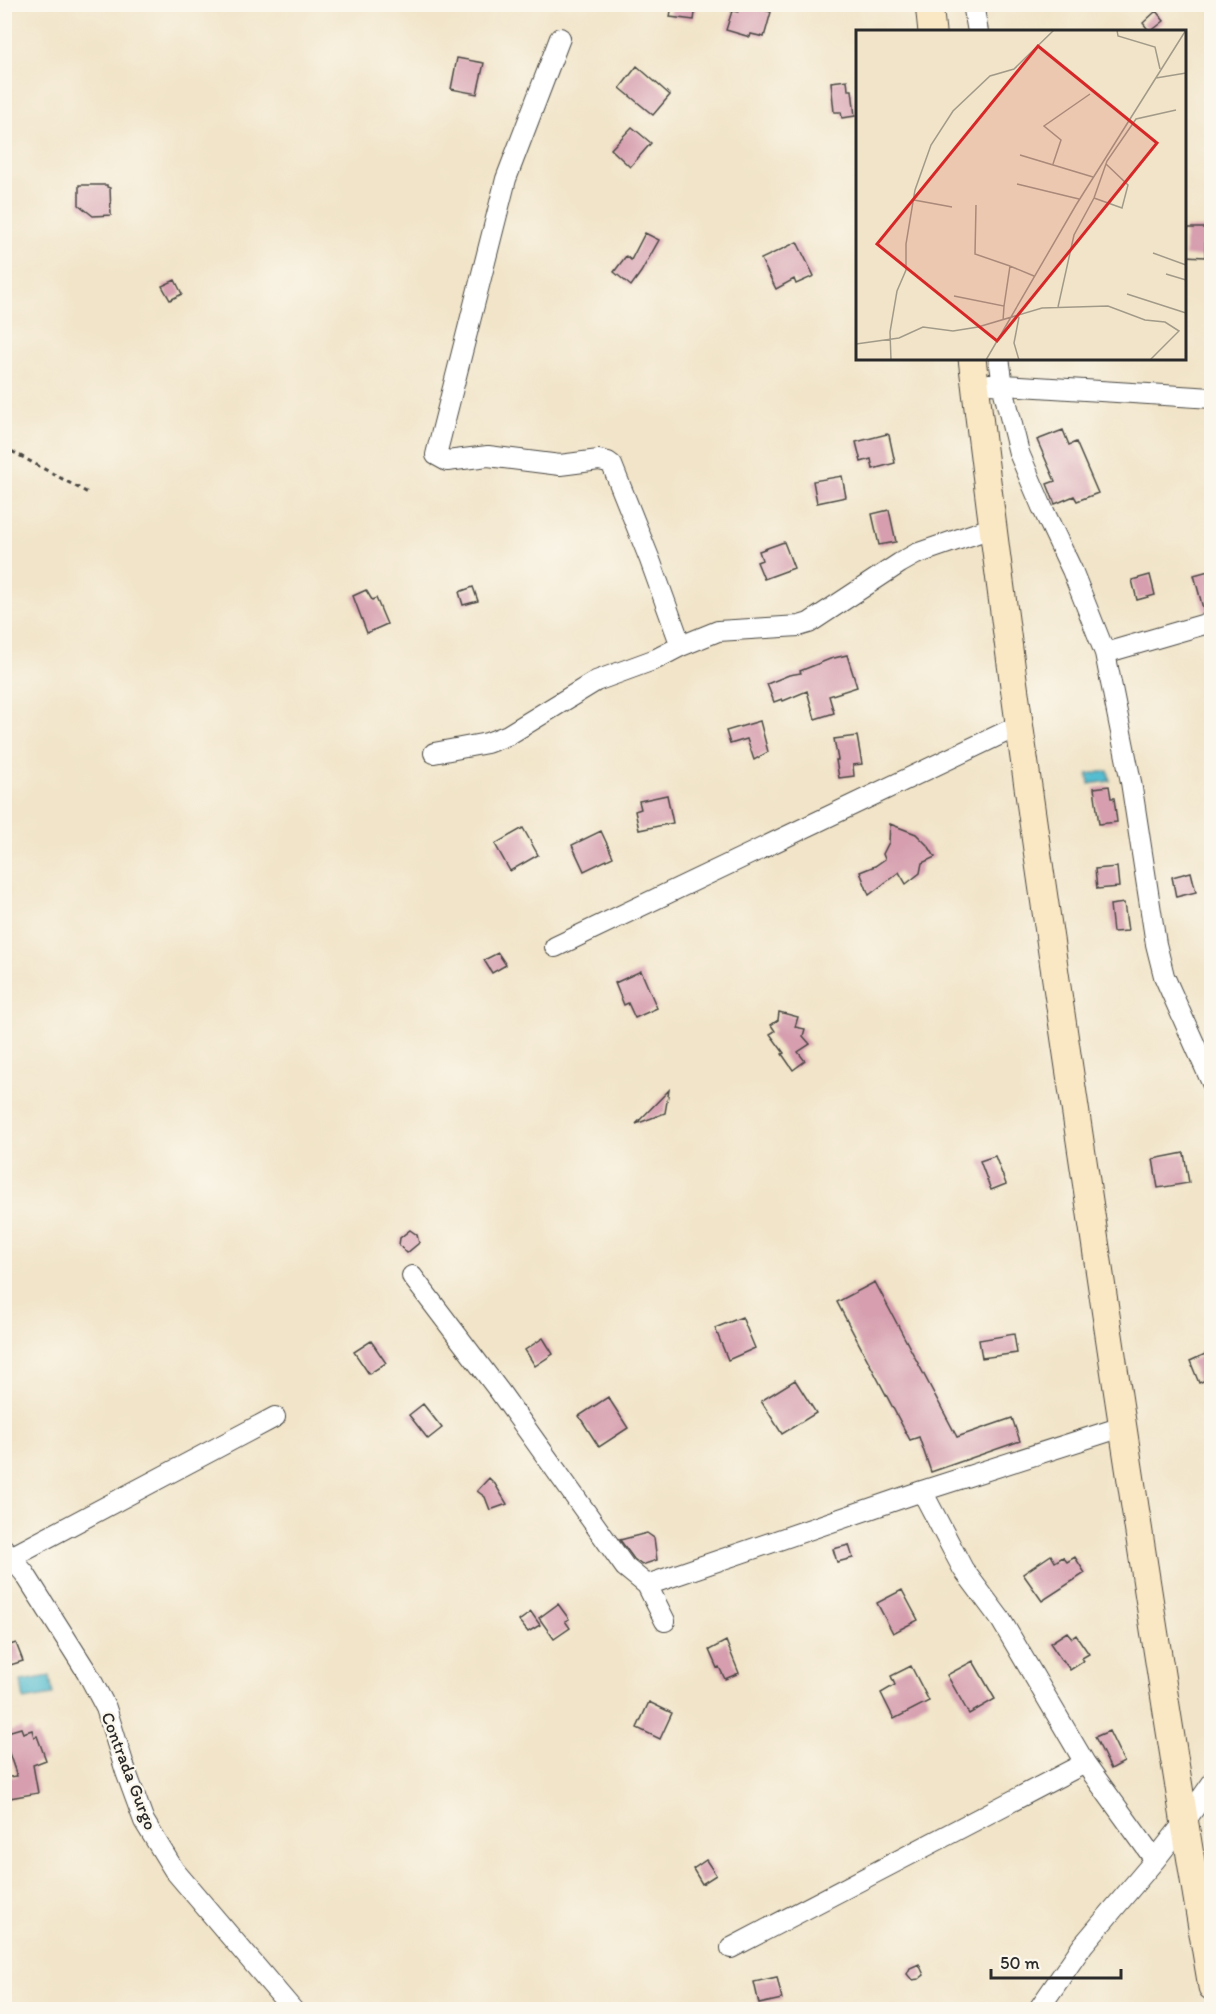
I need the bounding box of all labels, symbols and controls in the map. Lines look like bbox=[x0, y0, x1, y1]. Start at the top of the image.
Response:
inset map bbox=[856, 30, 1186, 360]
street label: Contrada Gurgo bbox=[96, 1709, 162, 1833]
scale bar bbox=[991, 1942, 1122, 1980]
text: 50 m bbox=[1000, 1952, 1040, 1974]

